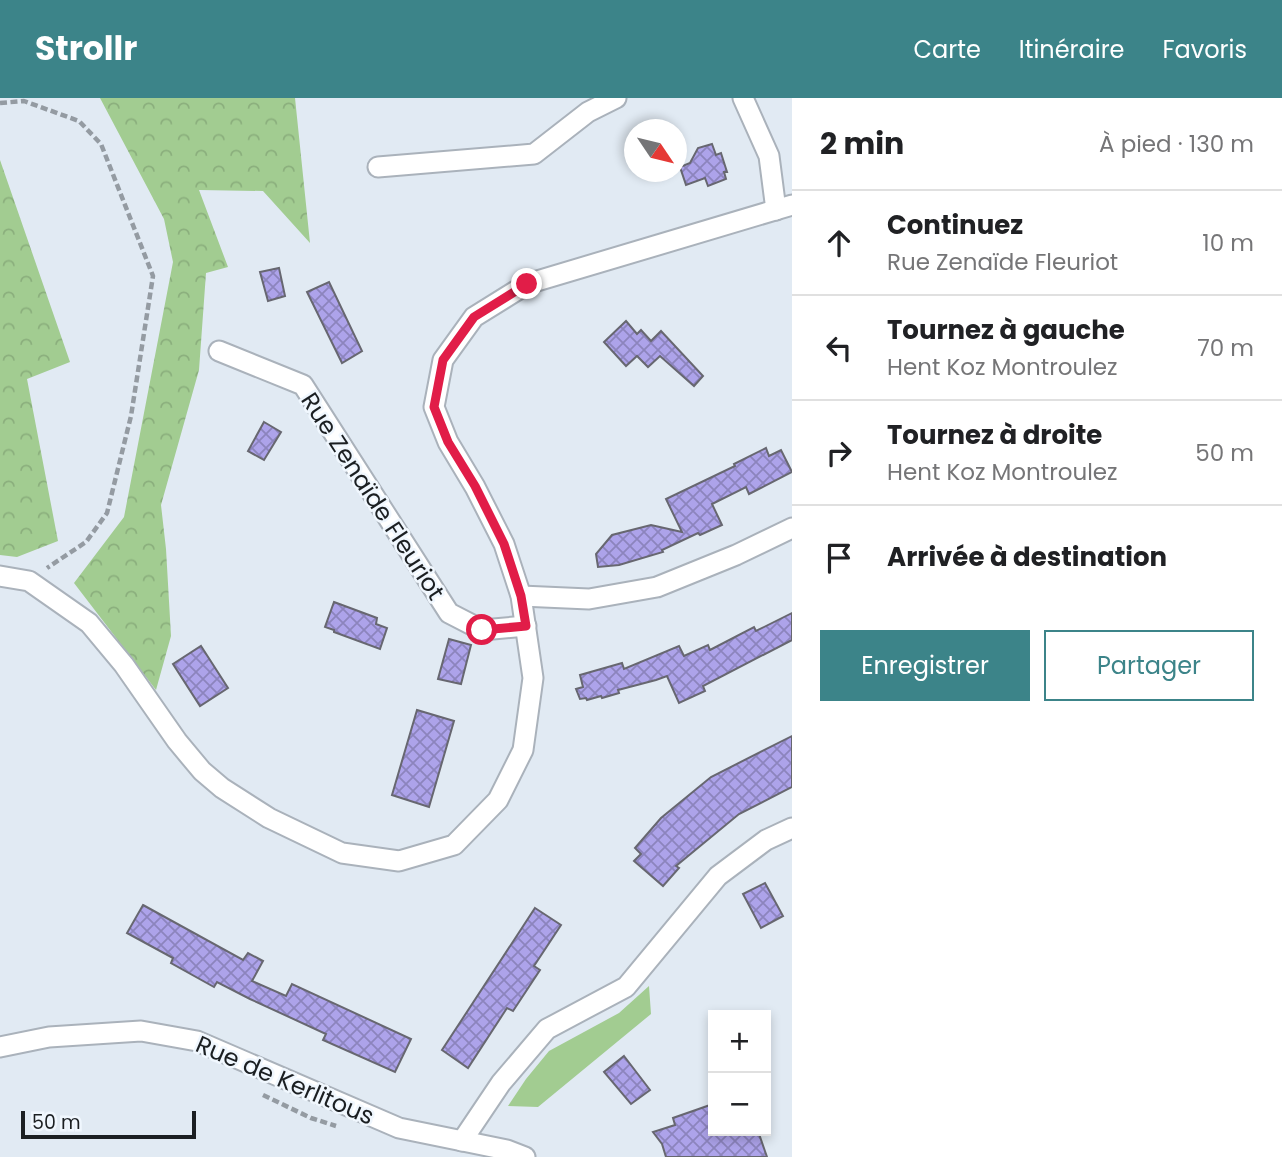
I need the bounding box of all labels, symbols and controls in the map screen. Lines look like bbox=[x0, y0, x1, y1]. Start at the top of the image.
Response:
text: Strollr bbox=[35, 25, 137, 72]
text: Carte bbox=[913, 33, 981, 66]
text: Itinéraire bbox=[1019, 33, 1124, 66]
text: Favoris bbox=[1162, 33, 1247, 66]
north arrow bbox=[624, 119, 687, 182]
text: 2 min bbox=[820, 122, 904, 165]
text: À pied · 130 m bbox=[1099, 128, 1254, 160]
text: Continuez bbox=[887, 207, 1023, 243]
icon: ahead bbox=[820, 224, 858, 262]
text: 10 m bbox=[1202, 227, 1254, 259]
text: Rue Zenaïde Fleuriot bbox=[887, 246, 1118, 278]
route end bbox=[511, 268, 542, 299]
text: Tournez à gauche bbox=[887, 312, 1125, 348]
icon: left bbox=[820, 329, 858, 367]
text: 70 m bbox=[1197, 332, 1254, 364]
text: Hent Koz Montroulez bbox=[887, 351, 1118, 383]
street label: Rue Zenaïde Fleuriot bbox=[293, 386, 453, 606]
text: Tournez à droite bbox=[887, 417, 1102, 453]
icon: right bbox=[820, 434, 858, 472]
text: 50 m bbox=[1195, 437, 1254, 469]
text: Hent Koz Montroulez bbox=[887, 456, 1118, 488]
icon: arrive bbox=[820, 539, 858, 577]
text: Arrivée à destination bbox=[887, 539, 1167, 575]
route start bbox=[466, 614, 497, 645]
button: Enregistrer bbox=[820, 630, 1030, 701]
button: Partager bbox=[1044, 630, 1254, 701]
map controls bbox=[708, 1010, 771, 1136]
button: + bbox=[708, 1010, 771, 1073]
street label: Rue de Kerlitous bbox=[191, 1028, 379, 1132]
button: − bbox=[708, 1073, 771, 1136]
scale bar bbox=[21, 1108, 196, 1140]
text: 50 m bbox=[32, 1109, 81, 1136]

